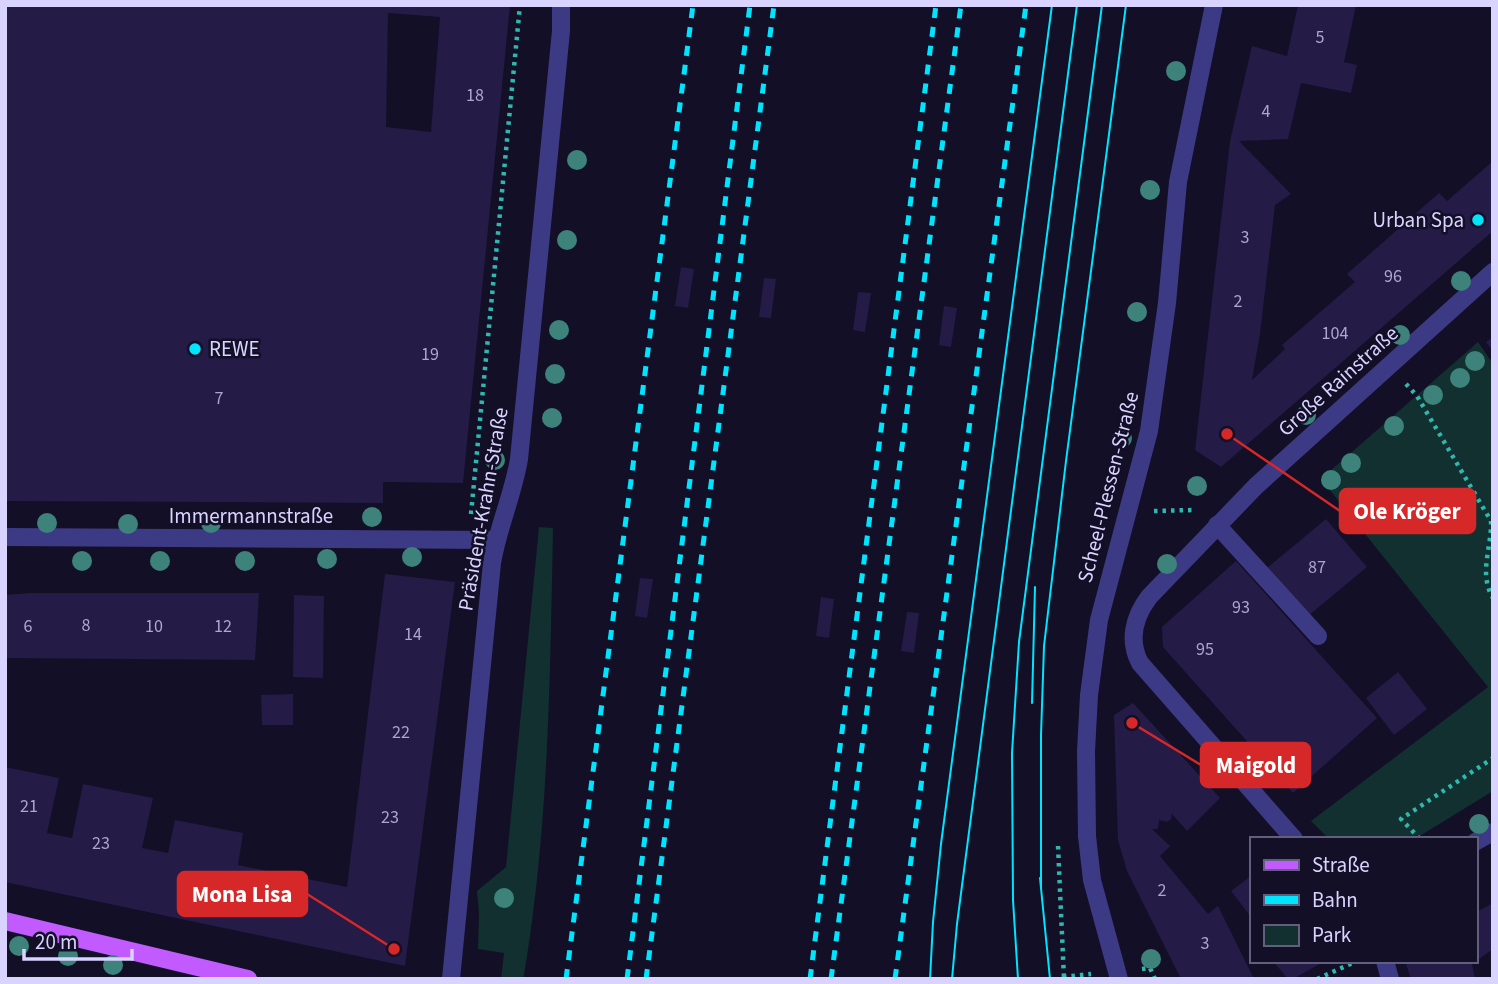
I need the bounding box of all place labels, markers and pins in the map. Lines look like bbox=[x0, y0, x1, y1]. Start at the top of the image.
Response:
place label: Urban Spa bbox=[1372, 205, 1464, 235]
marker: Urban Spa bbox=[1470, 212, 1486, 228]
place label: REWE bbox=[209, 334, 260, 364]
marker: REWE bbox=[187, 341, 203, 357]
callout: Ole Kröger bbox=[1340, 489, 1475, 533]
callout: Maigold bbox=[1201, 743, 1310, 787]
callout: Mona Lisa bbox=[178, 872, 307, 916]

